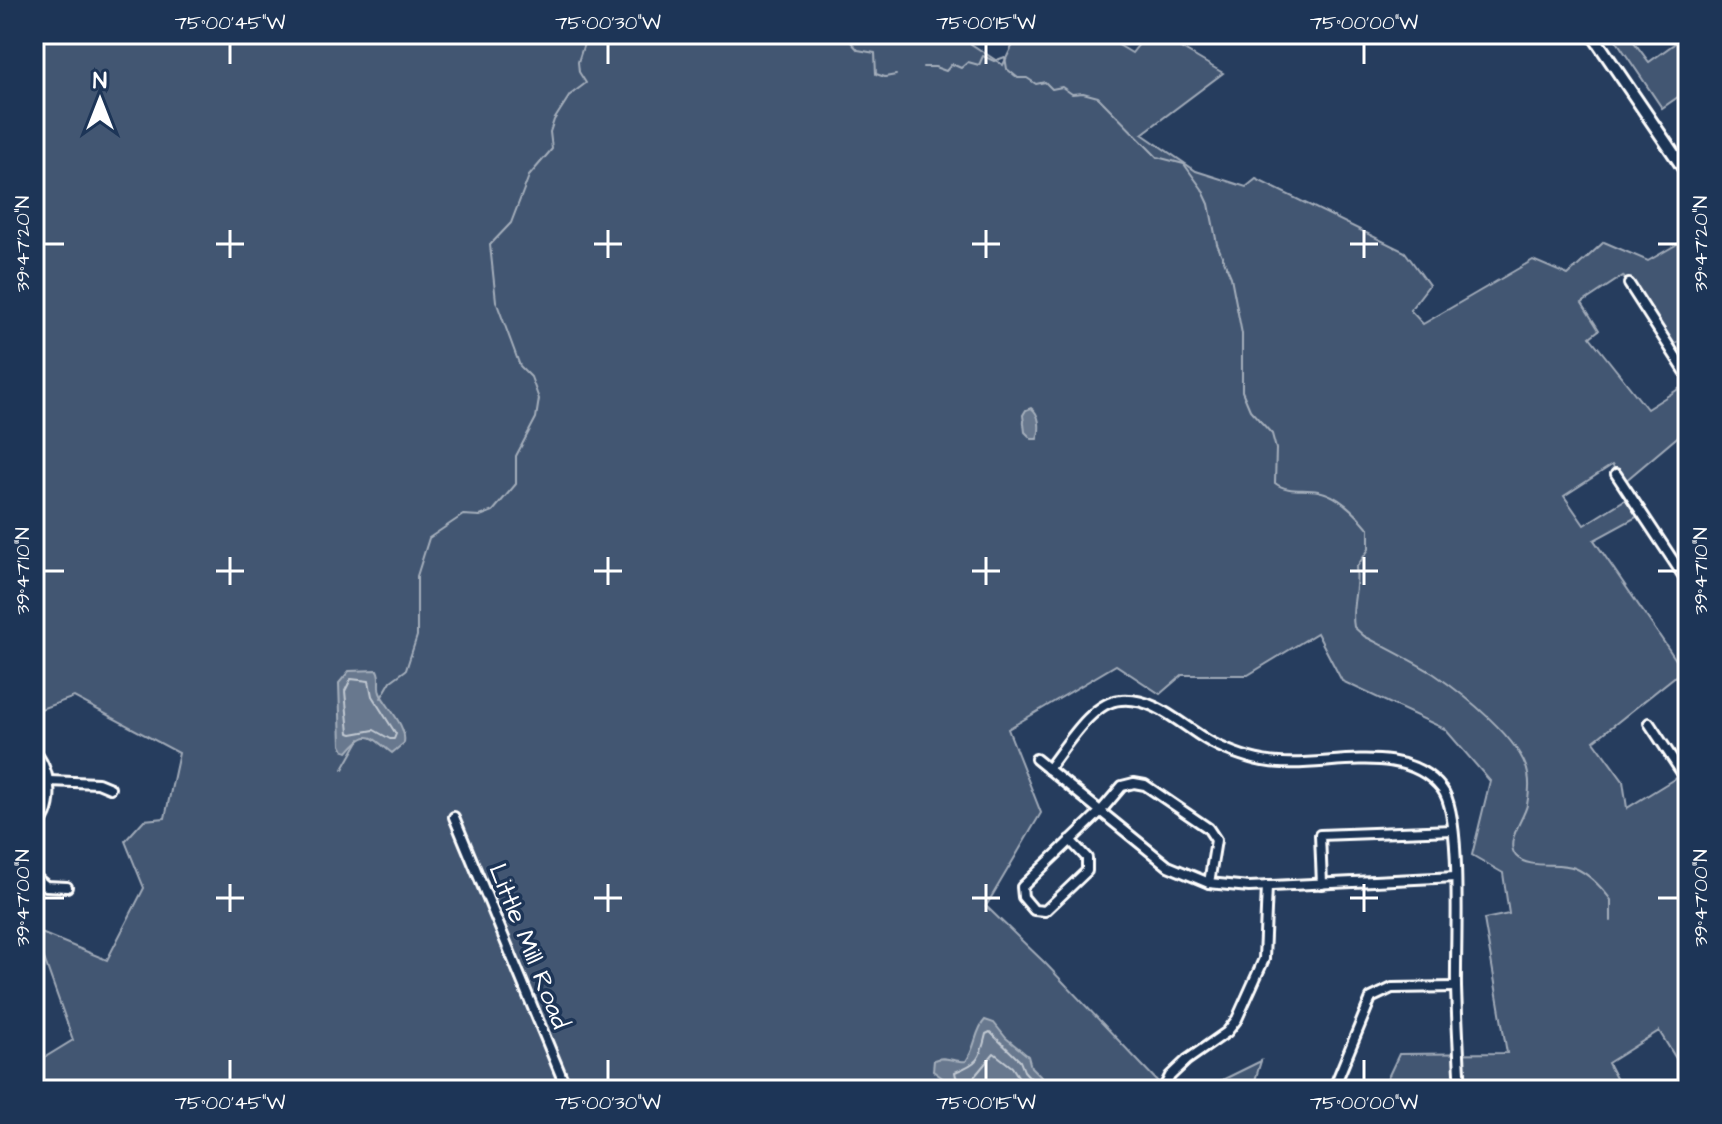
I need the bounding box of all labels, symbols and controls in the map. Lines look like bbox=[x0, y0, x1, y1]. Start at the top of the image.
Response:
text: 75°00'45"W bbox=[175, 9, 286, 37]
text: 75°00'30"W bbox=[555, 9, 661, 37]
text: 75°00'15"W bbox=[936, 9, 1036, 37]
text: 75°00'00"W bbox=[1310, 9, 1418, 37]
north arrow bbox=[60, 60, 140, 140]
text: N bbox=[93, 66, 107, 97]
text: 39°47'20"N bbox=[9, 196, 37, 292]
text: 39°47'20"N bbox=[1687, 196, 1715, 292]
text: 39°47'10"N bbox=[9, 527, 37, 615]
text: 39°47'10"N bbox=[1687, 527, 1715, 615]
text: 39°47'00"N bbox=[9, 849, 37, 947]
text: 39°47'00"N bbox=[1687, 849, 1715, 947]
street label: Little Mill Road bbox=[480, 858, 579, 1034]
text: 75°00'45"W bbox=[175, 1089, 286, 1117]
text: 75°00'30"W bbox=[555, 1089, 661, 1117]
text: 75°00'15"W bbox=[936, 1089, 1036, 1117]
text: 75°00'00"W bbox=[1310, 1089, 1418, 1117]

